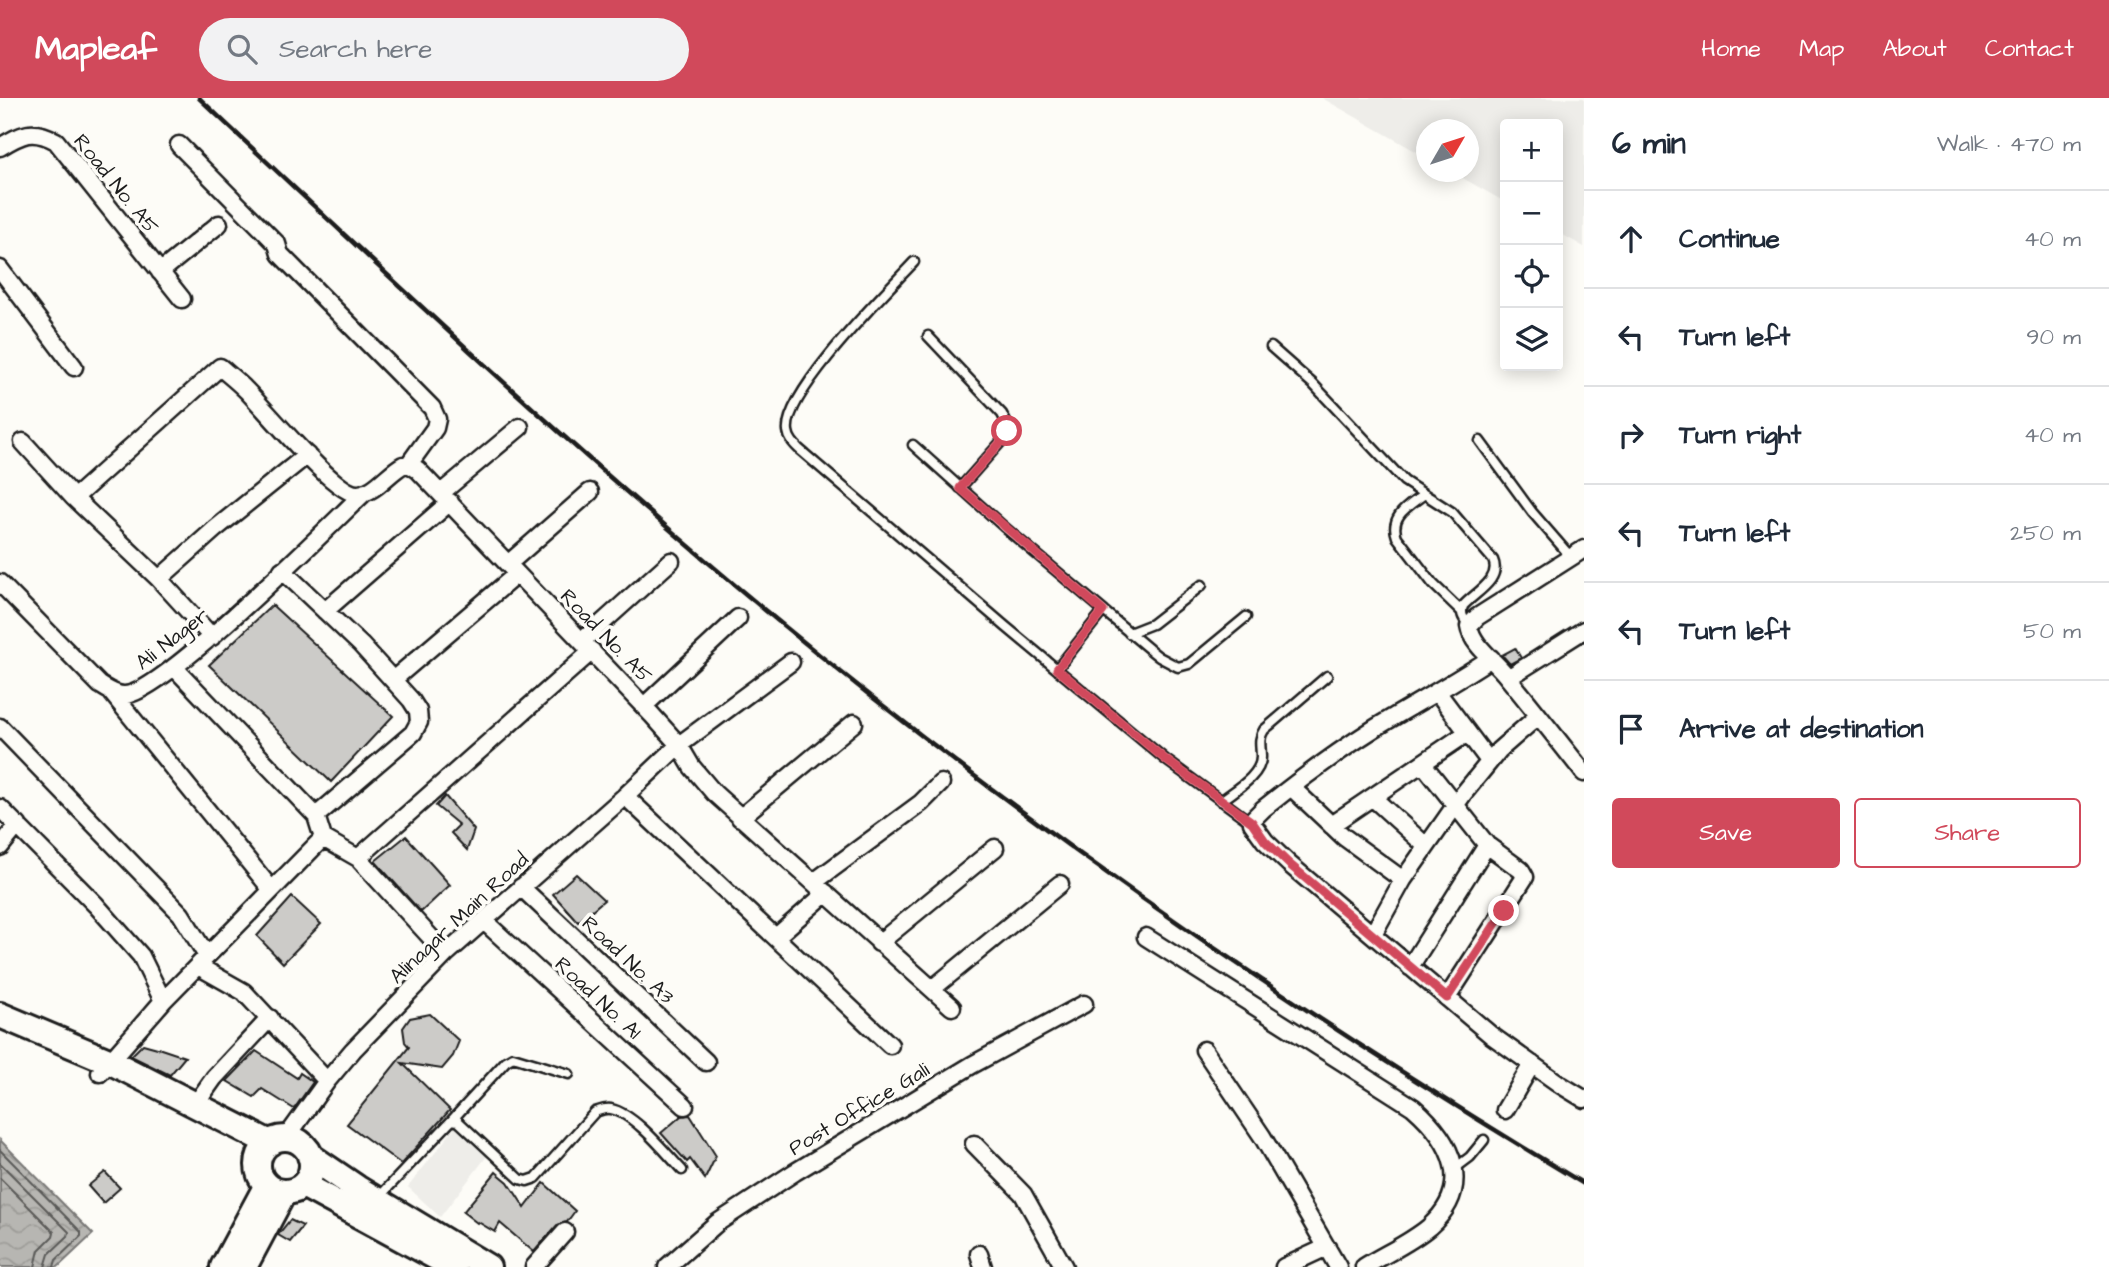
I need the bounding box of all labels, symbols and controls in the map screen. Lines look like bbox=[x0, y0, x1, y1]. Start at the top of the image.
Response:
search box bbox=[199, 18, 689, 81]
text: Mapleaf bbox=[35, 26, 157, 72]
icon: search bbox=[223, 30, 261, 68]
text: Search here bbox=[279, 31, 432, 67]
text: Home bbox=[1701, 32, 1761, 66]
text: Map bbox=[1799, 32, 1844, 66]
text: About bbox=[1882, 32, 1947, 66]
text: Contact bbox=[1985, 32, 2074, 66]
north arrow bbox=[1416, 119, 1479, 182]
map controls bbox=[1500, 119, 1563, 371]
button: + bbox=[1500, 119, 1563, 182]
text: 6 min bbox=[1612, 123, 1686, 165]
street label: Road No. A5 bbox=[67, 128, 166, 240]
text: Walk · 470 m bbox=[1937, 128, 2081, 160]
button: − bbox=[1500, 182, 1563, 245]
icon: ahead bbox=[1612, 220, 1650, 258]
text: Continue bbox=[1679, 221, 1780, 257]
text: 40 m bbox=[2024, 223, 2081, 255]
button: locate bbox=[1500, 245, 1563, 308]
button: layers bbox=[1500, 308, 1563, 371]
icon: left bbox=[1612, 318, 1650, 356]
text: Turn left bbox=[1679, 319, 1790, 355]
text: 90 m bbox=[2026, 321, 2081, 353]
route start bbox=[991, 415, 1022, 446]
icon: right bbox=[1612, 416, 1650, 454]
text: Turn right bbox=[1679, 417, 1801, 453]
text: 40 m bbox=[2024, 419, 2081, 451]
icon: left bbox=[1612, 514, 1650, 552]
text: Turn left bbox=[1679, 515, 1790, 551]
text: 250 m bbox=[2010, 517, 2081, 549]
street label: Road No. A5 bbox=[553, 582, 659, 690]
street label: Ali Nager bbox=[129, 601, 216, 678]
icon: left bbox=[1612, 612, 1650, 650]
text: Turn left bbox=[1679, 613, 1790, 649]
text: 50 m bbox=[2023, 615, 2081, 647]
icon: arrive bbox=[1612, 710, 1650, 748]
text: Arrive at destination bbox=[1679, 711, 1924, 747]
button: Save bbox=[1612, 798, 1840, 868]
button: Share bbox=[1854, 798, 2081, 868]
street label: Alinagar Main Road bbox=[383, 846, 537, 992]
route end bbox=[1488, 895, 1519, 926]
street label: Road No. A3 bbox=[575, 909, 681, 1011]
street label: Road No. A1 bbox=[548, 950, 648, 1046]
street label: Post Office Gali bbox=[783, 1055, 935, 1163]

